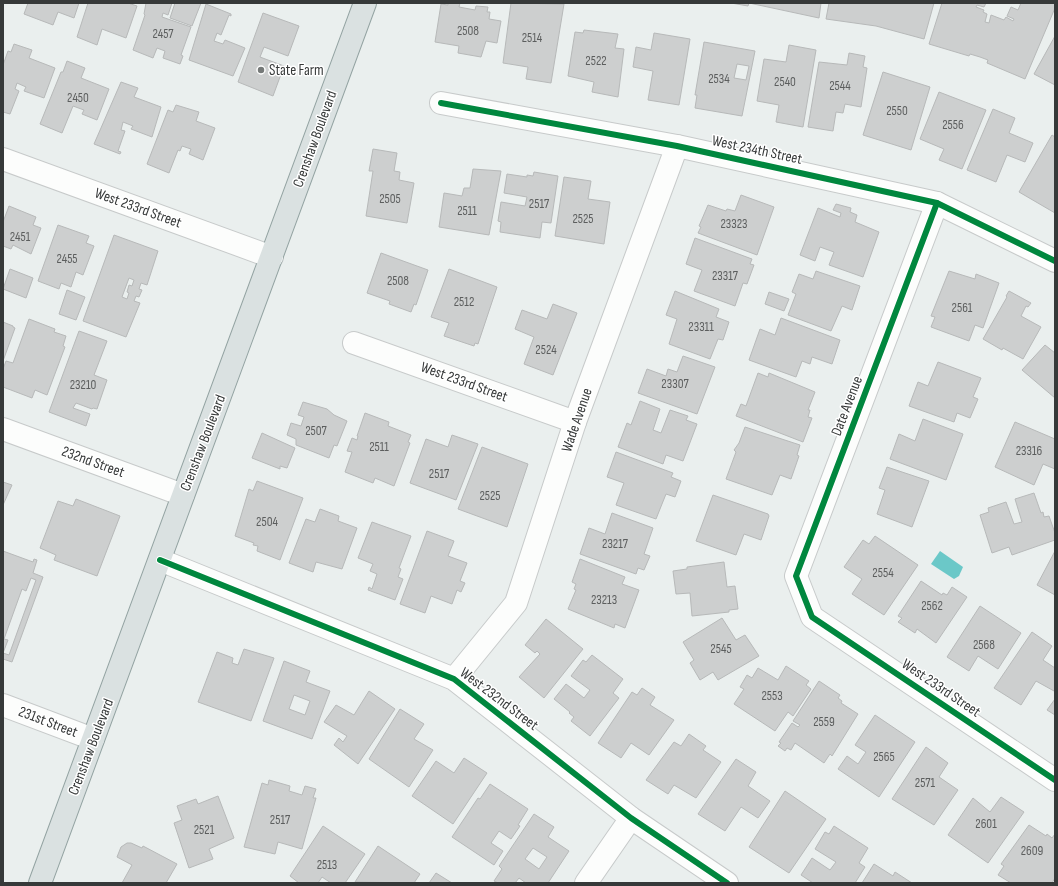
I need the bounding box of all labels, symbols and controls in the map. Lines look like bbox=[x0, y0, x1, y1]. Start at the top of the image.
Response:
house number: 2508 bbox=[457, 23, 479, 39]
house number: 2457 bbox=[152, 26, 174, 42]
house number: 2514 bbox=[522, 30, 543, 46]
house number: 2522 bbox=[585, 53, 607, 69]
place label: State Farm bbox=[269, 61, 324, 80]
marker: State Farm bbox=[256, 65, 266, 75]
house number: 2534 bbox=[708, 71, 730, 87]
house number: 2540 bbox=[774, 74, 796, 90]
house number: 2544 bbox=[829, 78, 851, 94]
street label: Crenshaw Boulevard bbox=[289, 88, 341, 190]
house number: 2450 bbox=[67, 90, 89, 106]
house number: 2550 bbox=[886, 103, 908, 119]
house number: 2556 bbox=[942, 117, 964, 133]
street label: West 234th Street bbox=[710, 131, 804, 169]
street label: West 233rd Street bbox=[92, 184, 184, 233]
house number: 2505 bbox=[379, 191, 401, 207]
house number: 2517 bbox=[529, 196, 550, 212]
house number: 2511 bbox=[457, 203, 477, 219]
house number: 2525 bbox=[572, 211, 594, 227]
house number: 23323 bbox=[720, 216, 748, 232]
house number: 2451 bbox=[10, 229, 31, 245]
house number: 2455 bbox=[56, 251, 78, 267]
house number: 23317 bbox=[712, 268, 739, 284]
house number: 2508 bbox=[387, 273, 409, 289]
house number: 2512 bbox=[454, 294, 474, 310]
house number: 2561 bbox=[952, 300, 973, 316]
house number: 23311 bbox=[688, 319, 714, 335]
house number: 2524 bbox=[535, 342, 557, 358]
street label: West 233rd Street bbox=[418, 358, 510, 407]
street label: Date Avenue bbox=[827, 373, 867, 439]
house number: 23307 bbox=[661, 376, 689, 392]
house number: 23210 bbox=[70, 377, 96, 393]
street label: Wade Avenue bbox=[557, 385, 597, 455]
street label: Crenshaw Boulevard bbox=[176, 392, 230, 494]
house number: 2507 bbox=[305, 423, 328, 439]
house number: 2511 bbox=[369, 439, 389, 455]
street label: 232nd Street bbox=[59, 442, 127, 482]
house number: 23316 bbox=[1016, 443, 1043, 459]
house number: 2517 bbox=[429, 466, 450, 482]
house number: 2525 bbox=[479, 488, 501, 504]
house number: 2504 bbox=[256, 514, 278, 530]
house number: 23217 bbox=[602, 536, 629, 552]
house number: 2554 bbox=[872, 565, 894, 581]
house number: 23213 bbox=[591, 592, 617, 608]
house number: 2562 bbox=[921, 598, 943, 614]
house number: 2568 bbox=[973, 637, 995, 653]
house number: 2545 bbox=[710, 641, 732, 657]
street label: West 233rd Street bbox=[898, 655, 984, 722]
street label: West 232nd Street bbox=[456, 663, 542, 735]
house number: 2553 bbox=[761, 688, 783, 704]
street label: Crenshaw Boulevard bbox=[64, 696, 118, 798]
street label: 231st Street bbox=[16, 702, 81, 742]
house number: 2559 bbox=[813, 714, 835, 730]
house number: 2565 bbox=[873, 749, 895, 765]
house number: 2571 bbox=[915, 775, 936, 791]
house number: 2517 bbox=[270, 812, 291, 828]
house number: 2601 bbox=[975, 816, 997, 832]
house number: 2521 bbox=[194, 822, 215, 838]
house number: 2609 bbox=[1021, 843, 1044, 859]
house number: 2513 bbox=[317, 857, 337, 873]

